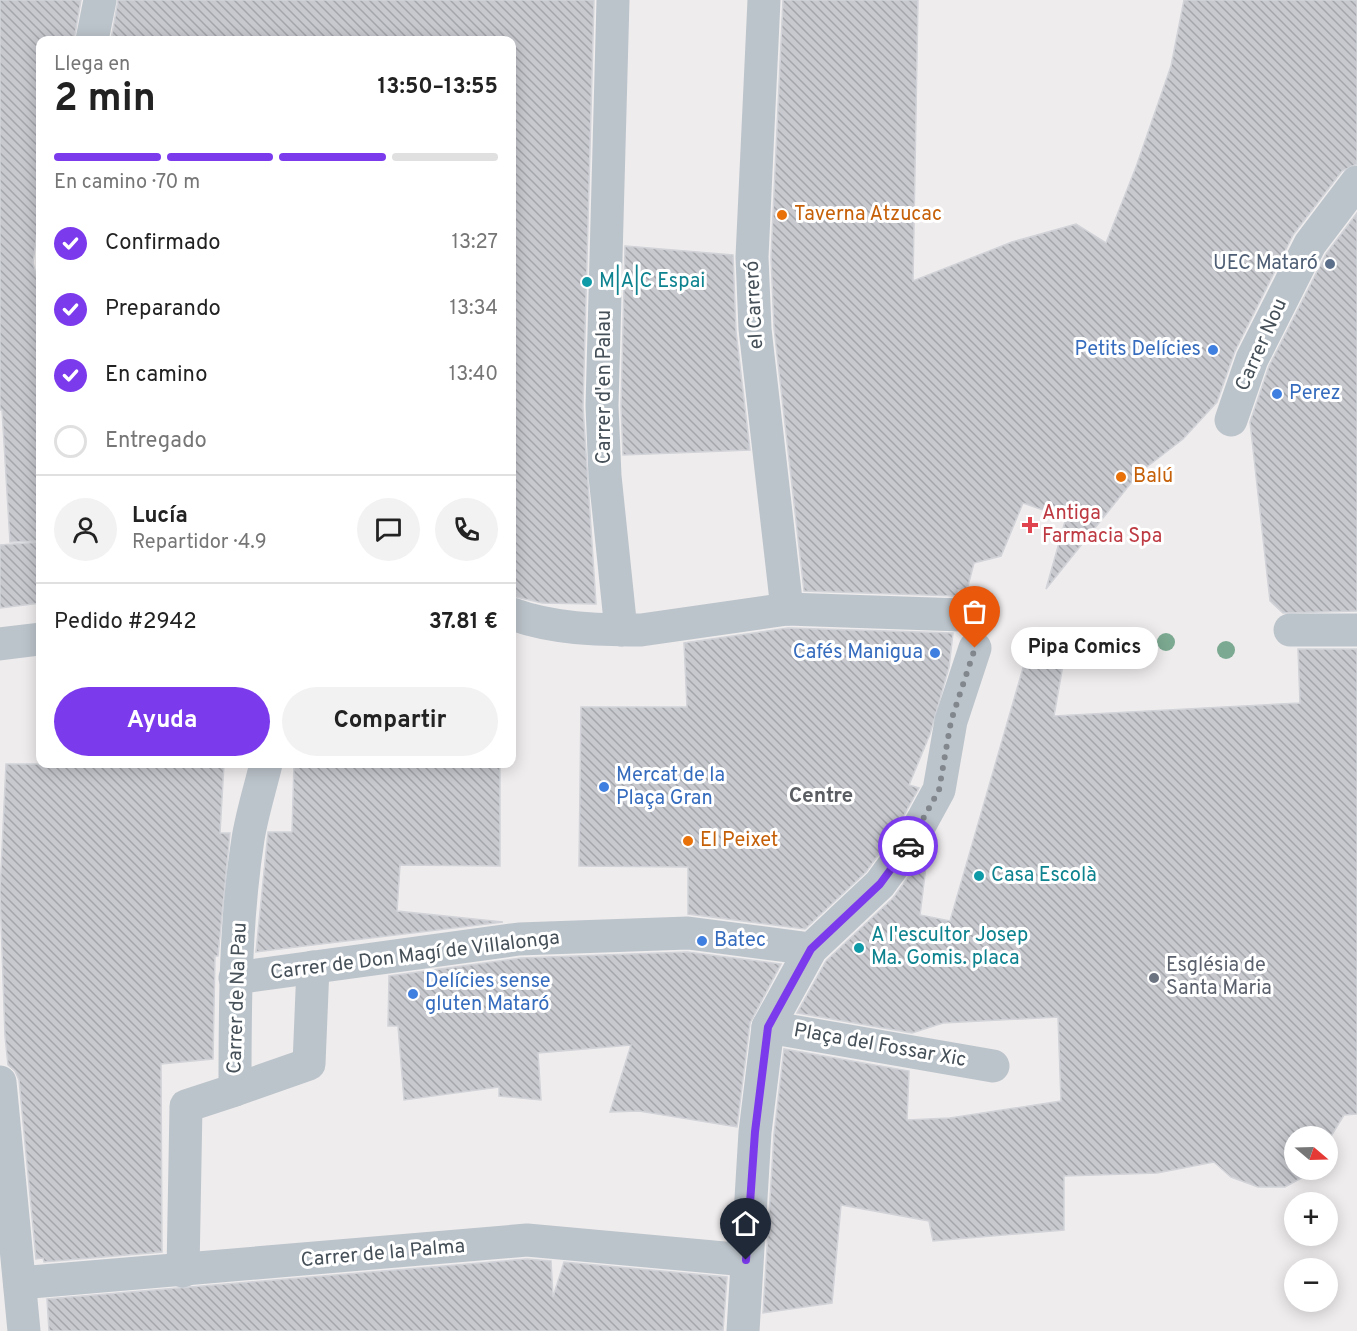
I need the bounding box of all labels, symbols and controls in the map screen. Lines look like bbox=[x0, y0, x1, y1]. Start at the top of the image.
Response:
text: Llega en bbox=[54, 52, 130, 78]
text: 13:50–13:55 bbox=[378, 74, 498, 101]
text: 2 min bbox=[54, 76, 156, 125]
text: En camino · 70 m bbox=[54, 170, 200, 196]
place label: Taverna Atzucac bbox=[794, 202, 942, 228]
marker: Taverna Atzucac bbox=[775, 208, 789, 222]
icon: check bbox=[54, 227, 87, 260]
text: Confirmado bbox=[105, 230, 221, 257]
text: 13:27 bbox=[452, 230, 498, 256]
place label: UEC Mataró bbox=[1213, 251, 1318, 277]
marker: UEC Mataró bbox=[1323, 257, 1337, 271]
street label: el Carreró bbox=[740, 260, 770, 350]
place label: M|A|C Espai bbox=[599, 264, 705, 295]
marker: M|A|C Espai bbox=[580, 275, 594, 289]
icon: check bbox=[54, 293, 87, 326]
street label: Carrer Nou bbox=[1230, 295, 1294, 395]
text: Preparando bbox=[105, 296, 221, 323]
text: 13:34 bbox=[450, 296, 498, 322]
street label: Carrer d'en Palau bbox=[592, 310, 618, 464]
place label: Petits Delícies bbox=[1075, 337, 1201, 363]
marker: Petits Delícies bbox=[1206, 343, 1220, 357]
icon: check bbox=[54, 359, 87, 392]
text: En camino bbox=[105, 362, 207, 389]
text: 13:40 bbox=[449, 362, 498, 388]
place label: Perez bbox=[1289, 381, 1341, 407]
marker: Perez bbox=[1270, 387, 1284, 401]
text: Entregado bbox=[105, 428, 207, 455]
place label: Balú bbox=[1133, 464, 1173, 490]
marker: Balú bbox=[1114, 470, 1128, 484]
button: person bbox=[54, 498, 117, 561]
button: chat bbox=[357, 498, 420, 561]
button: phone bbox=[435, 498, 498, 561]
place label: Antiga Farmacia Spa bbox=[1042, 501, 1162, 550]
text: Lucía bbox=[132, 503, 188, 530]
marker: Antiga Farmacia Spa bbox=[1023, 518, 1037, 532]
text: Repartidor · 4.9 bbox=[132, 530, 267, 556]
pin bbox=[949, 586, 1000, 648]
icon: bag bbox=[958, 595, 991, 628]
text: Pedido #2942 bbox=[54, 609, 197, 636]
text: 37.81 € bbox=[429, 609, 498, 636]
callout: Pipa Comics bbox=[1011, 627, 1158, 669]
text: Pipa Comics bbox=[1028, 635, 1141, 661]
place label: Cafés Manigua bbox=[793, 640, 923, 666]
marker: Cafés Manigua bbox=[928, 646, 942, 660]
button: Ayuda bbox=[54, 687, 270, 756]
button: Compartir bbox=[282, 687, 498, 756]
place label: Mercat de la Plaça Gran bbox=[616, 763, 725, 812]
marker: Mercat de la Plaça Gran bbox=[597, 780, 611, 794]
district label: Centre bbox=[789, 783, 853, 810]
courier bbox=[878, 816, 938, 876]
place label: El Peixet bbox=[700, 828, 778, 854]
icon: car bbox=[892, 830, 925, 863]
marker: El Peixet bbox=[681, 834, 695, 848]
place label: Casa Escolà bbox=[991, 863, 1097, 889]
marker: Casa Escolà bbox=[972, 869, 986, 883]
street label: Carrer de Na Pau bbox=[222, 922, 254, 1074]
place label: A l'escultor Josep Ma. Gomis. placa bbox=[871, 923, 1028, 972]
street label: Carrer de Don Magí de Villalonga bbox=[269, 925, 561, 987]
place label: Batec bbox=[714, 928, 766, 954]
marker: Batec bbox=[695, 934, 709, 948]
marker: A l'escultor Josep Ma. Gomis. placa bbox=[852, 941, 866, 955]
place label: Església de Santa Maria bbox=[1166, 953, 1272, 1002]
place label: Delícies sense gluten Mataró bbox=[425, 969, 551, 1018]
marker: Església de Santa Maria bbox=[1147, 971, 1161, 985]
marker: Delícies sense gluten Mataró bbox=[406, 987, 420, 1001]
street label: Plaça del Fossar Xic bbox=[792, 1018, 968, 1074]
north arrow bbox=[1284, 1126, 1338, 1180]
map controls bbox=[1284, 1126, 1338, 1312]
button: + bbox=[1284, 1192, 1338, 1246]
pin bbox=[720, 1198, 771, 1260]
icon: home bbox=[729, 1207, 762, 1240]
street label: Carrer de la Palma bbox=[300, 1234, 466, 1274]
button: − bbox=[1284, 1258, 1338, 1312]

